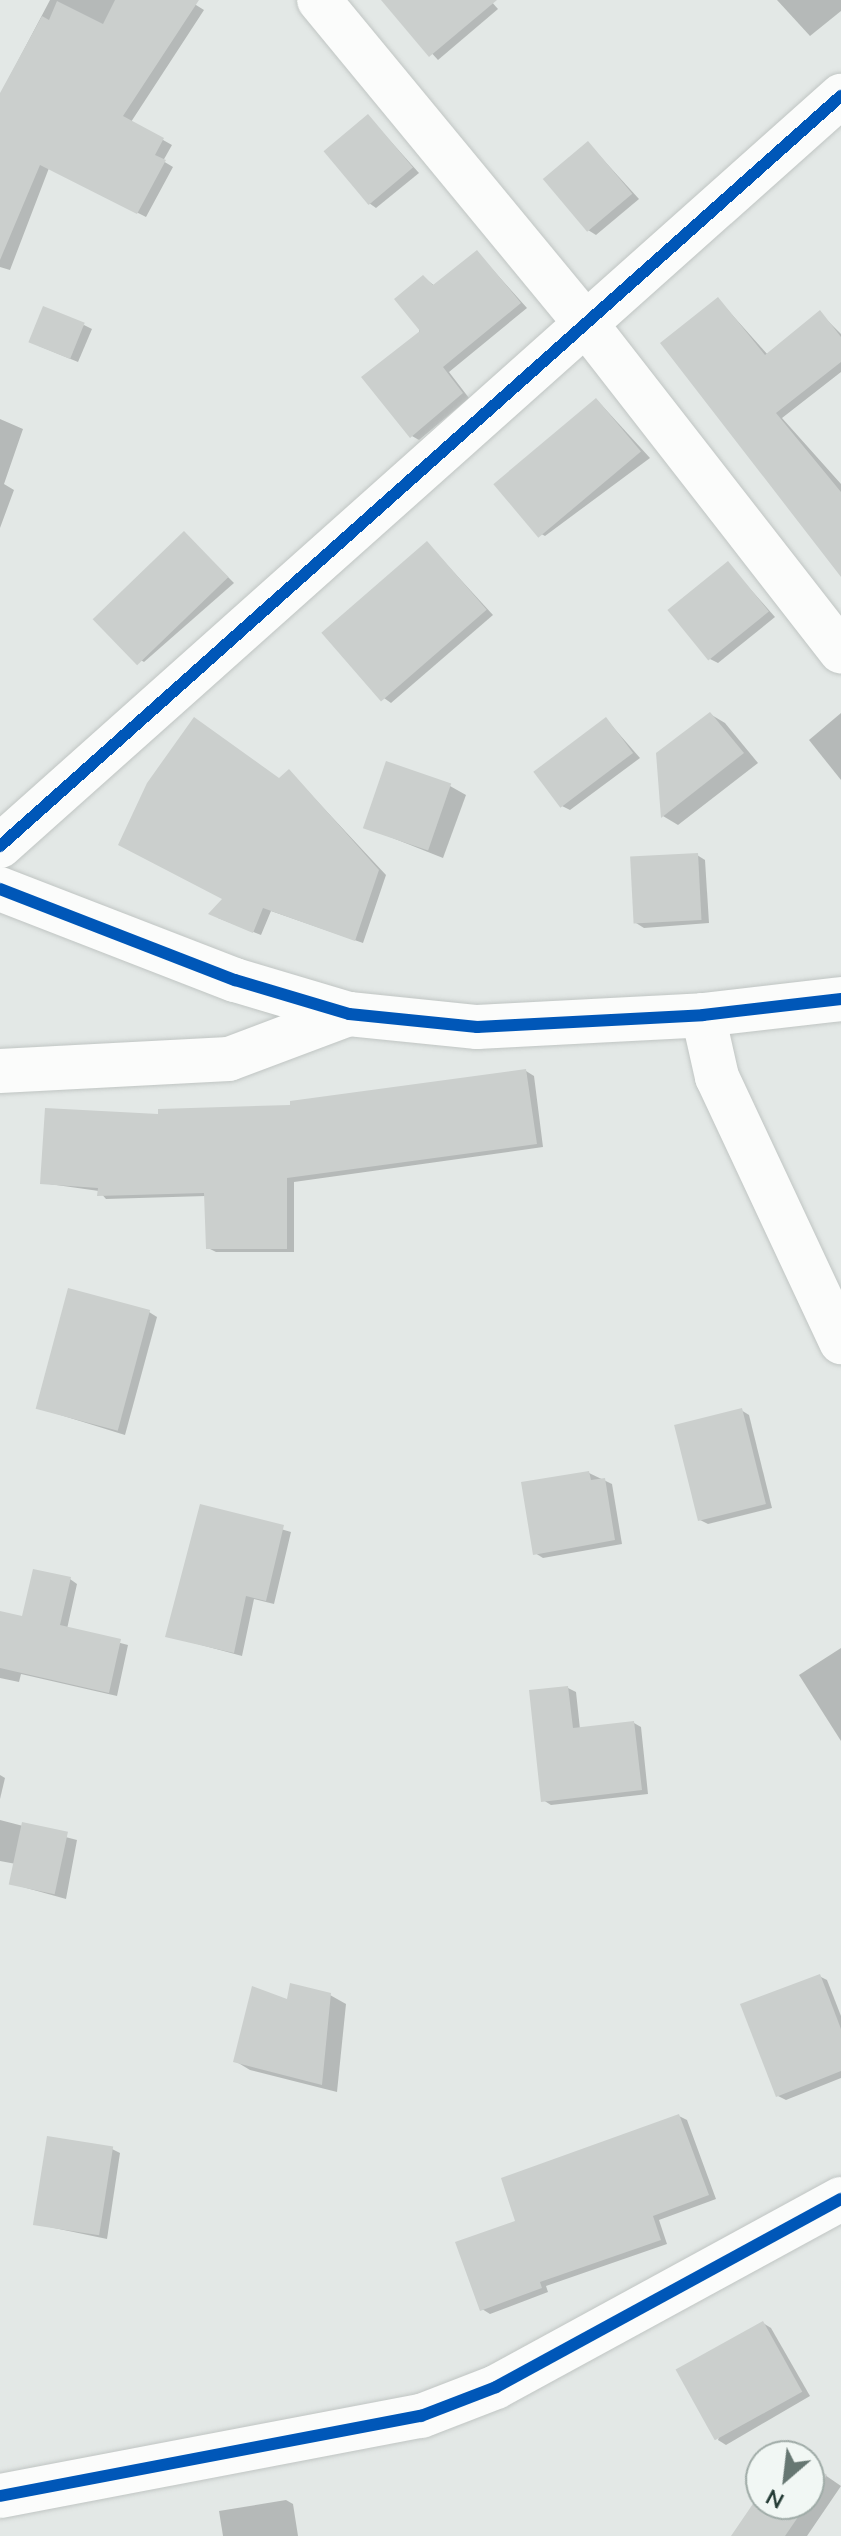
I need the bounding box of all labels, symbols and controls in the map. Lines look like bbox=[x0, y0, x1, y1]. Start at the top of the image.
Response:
north arrow bbox=[745, 2440, 825, 2520]
text: N bbox=[761, 2483, 789, 2516]

